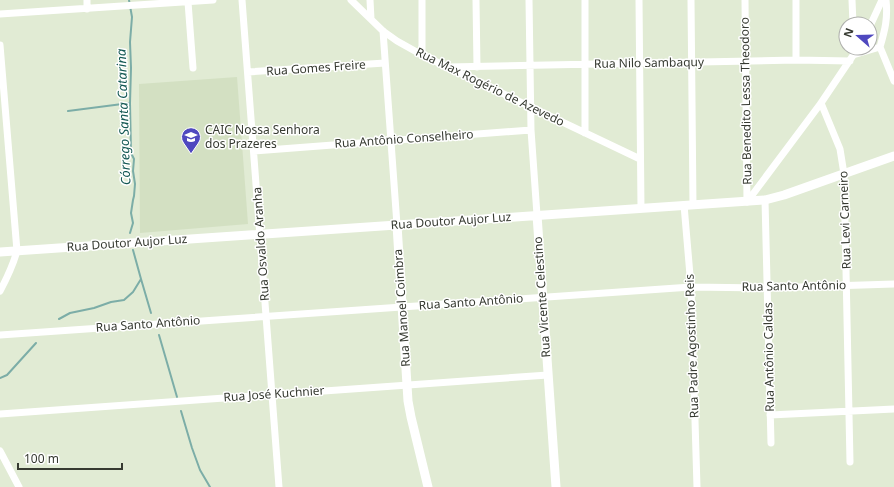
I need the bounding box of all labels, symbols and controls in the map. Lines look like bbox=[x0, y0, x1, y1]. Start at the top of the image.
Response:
north arrow bbox=[838, 16, 878, 56]
street label: Rua Benedito Lessa Theodoro bbox=[736, 17, 755, 185]
text: N bbox=[840, 26, 857, 39]
street label: Rua Max Rogério de Azevedo bbox=[413, 43, 568, 130]
water label: Córrego Santa Catarina bbox=[112, 48, 134, 186]
street label: Rua Nilo Sambaquy bbox=[594, 53, 705, 72]
street label: Rua Gomes Freire bbox=[266, 56, 367, 79]
place label: CAIC Nossa Senhora dos Prazeres bbox=[205, 121, 320, 152]
street label: Rua Antônio Conselheiro bbox=[334, 125, 474, 152]
school or university icon: CAIC Nossa Senhora dos Prazeres bbox=[180, 126, 202, 154]
street label: Rua Levi Carneiro bbox=[834, 171, 855, 269]
street label: Rua Osvaldo Aranha bbox=[248, 186, 273, 302]
street label: Rua Doutor Aujor Luz bbox=[390, 208, 512, 233]
street label: Rua Doutor Aujor Luz bbox=[66, 230, 188, 255]
street label: Rua Vicente Celestino bbox=[529, 236, 554, 358]
street label: Rua Manoel Coimbra bbox=[389, 249, 414, 367]
street label: Rua Padre Agostinho Reis bbox=[680, 273, 703, 419]
street label: Rua Santo Antônio bbox=[742, 276, 846, 295]
street label: Rua Santo Antônio bbox=[418, 289, 524, 314]
street label: Rua Antônio Caldas bbox=[759, 302, 778, 412]
street label: Rua Santo Antônio bbox=[95, 311, 201, 336]
street label: Rua José Kuchnier bbox=[223, 381, 325, 406]
scale bar bbox=[18, 445, 122, 471]
text: 100 m bbox=[24, 450, 59, 467]

